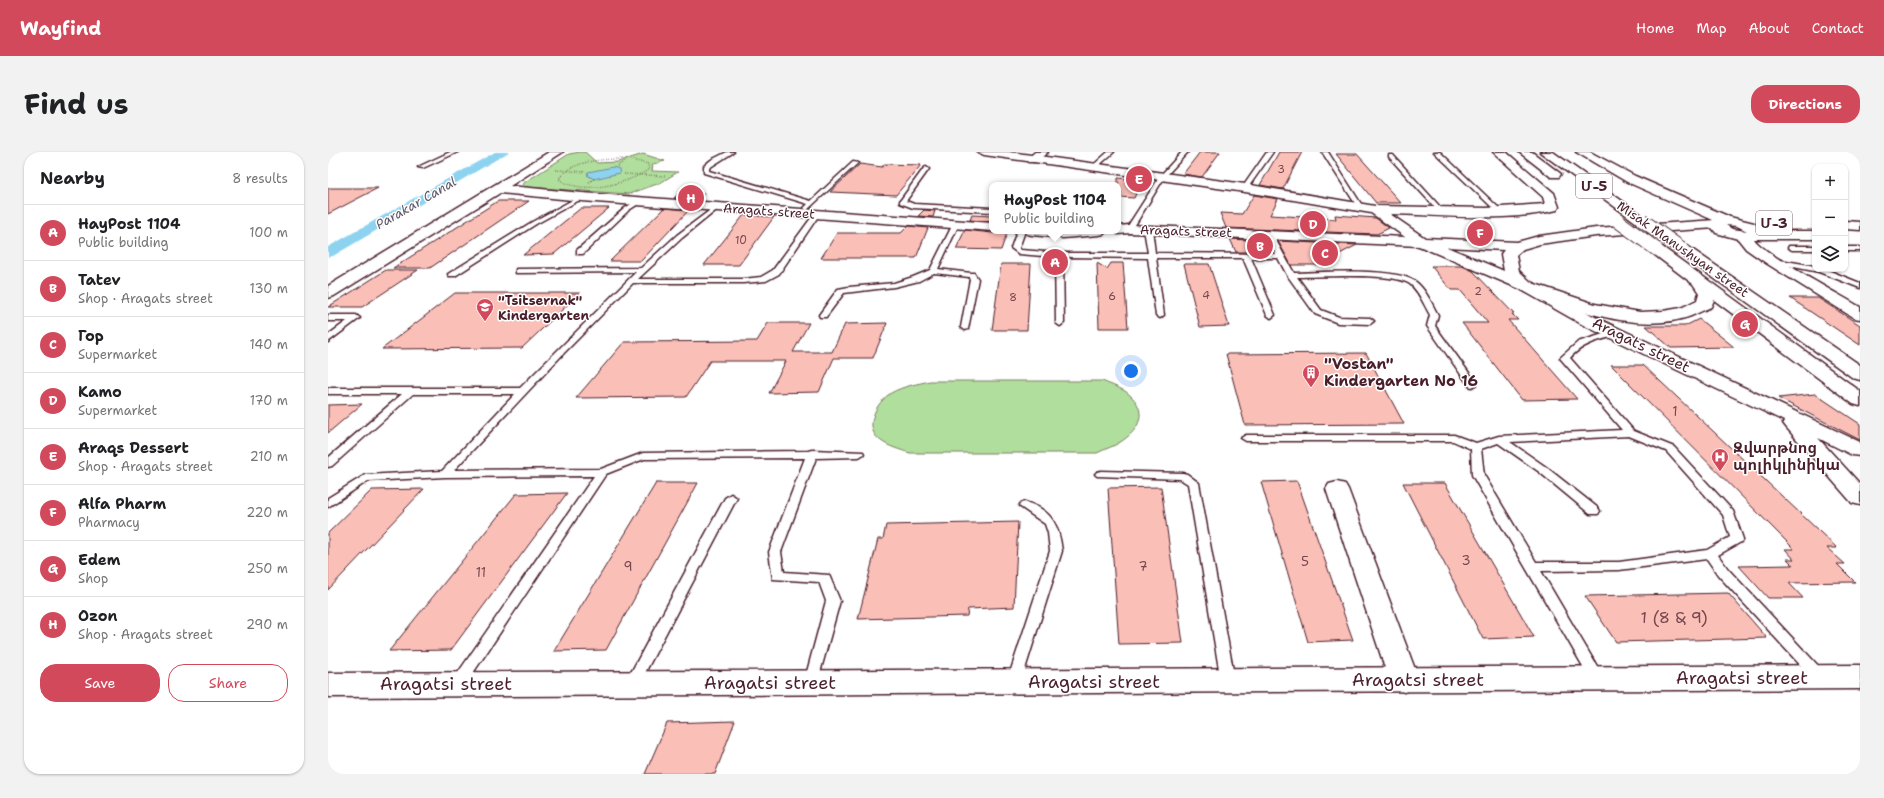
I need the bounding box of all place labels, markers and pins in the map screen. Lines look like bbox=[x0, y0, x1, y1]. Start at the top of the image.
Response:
pin: E bbox=[1126, 164, 1152, 194]
pin: H bbox=[678, 183, 704, 213]
pin: D bbox=[1300, 209, 1326, 239]
pin: F bbox=[1467, 218, 1493, 248]
pin: B bbox=[1247, 231, 1273, 261]
pin: C bbox=[1312, 238, 1338, 268]
pin: A bbox=[1042, 247, 1068, 277]
place label: "Tsitsernak" Kindergarten bbox=[498, 292, 589, 324]
school or university icon: "Tsitsernak" Kindergarten bbox=[475, 297, 495, 322]
pin: G bbox=[1732, 309, 1758, 339]
place label: "Vostan" Kindergarten No 16 bbox=[1324, 354, 1478, 391]
building icon: "Vostan" Kindergarten No 16 bbox=[1301, 363, 1321, 388]
place label: Զվարթնոց պոլիկլինիկա bbox=[1733, 438, 1840, 475]
hospital icon: Զվարթնոց պոլիկլինիկա bbox=[1710, 447, 1730, 472]

